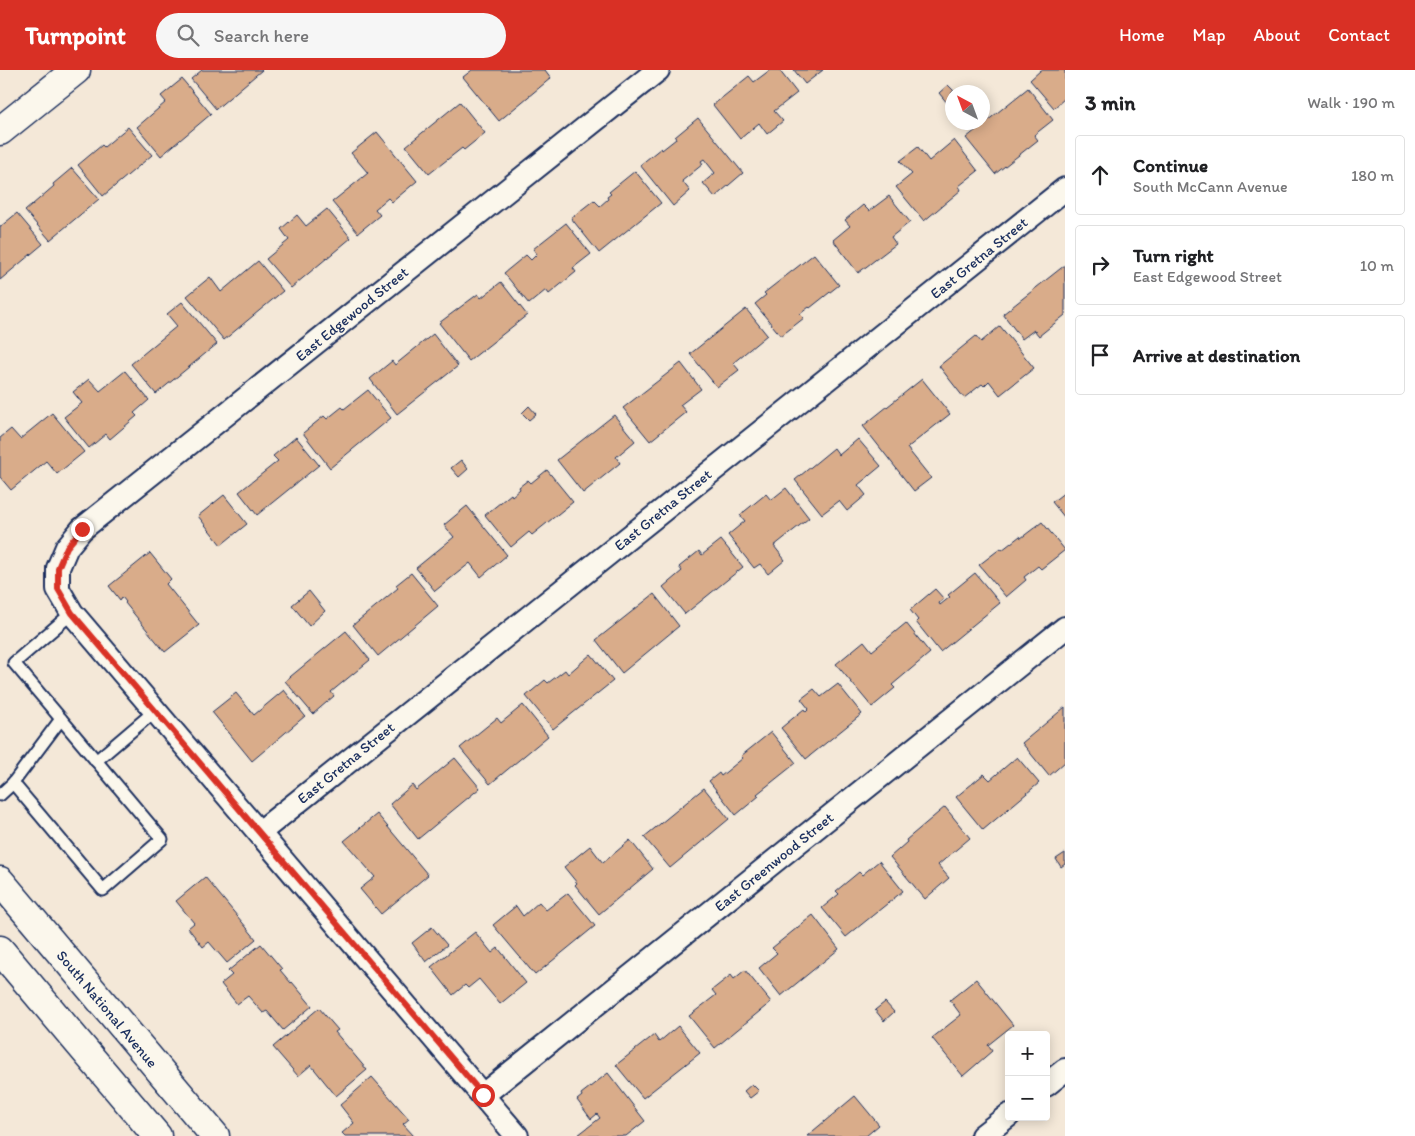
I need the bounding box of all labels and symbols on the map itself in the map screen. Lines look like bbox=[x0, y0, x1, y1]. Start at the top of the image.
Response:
north arrow bbox=[945, 85, 990, 130]
street label: East Gretna Street bbox=[927, 213, 1032, 303]
street label: East Edgewood Street bbox=[292, 263, 412, 365]
street label: East Gretna Street bbox=[611, 465, 716, 555]
route end bbox=[71, 518, 94, 541]
street label: East Gretna Street bbox=[294, 718, 399, 808]
street label: East Greenwood Street bbox=[711, 808, 837, 915]
street label: South National Avenue bbox=[53, 947, 161, 1071]
route start bbox=[472, 1084, 495, 1107]

